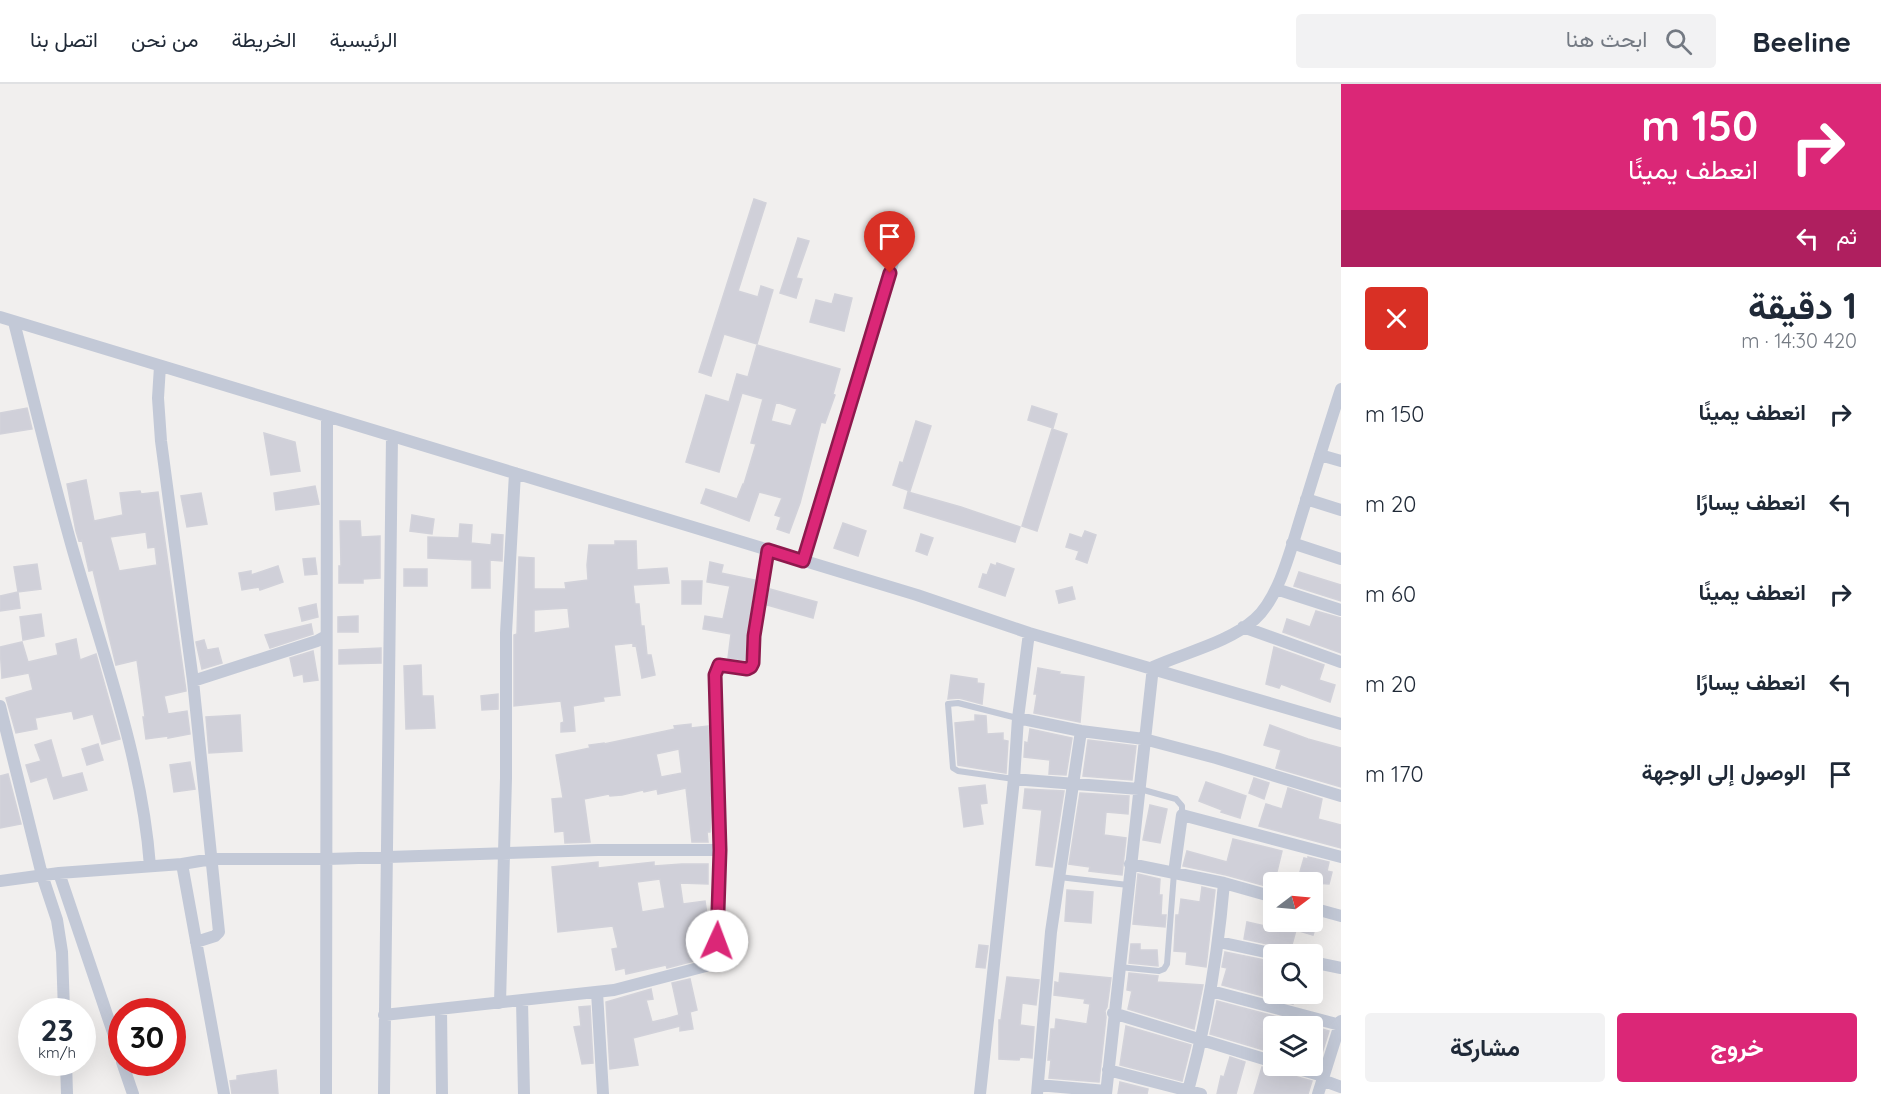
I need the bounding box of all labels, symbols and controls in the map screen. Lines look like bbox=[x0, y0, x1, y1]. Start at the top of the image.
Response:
search box bbox=[1296, 14, 1716, 68]
text: Beeline bbox=[1752, 24, 1851, 59]
text: ابحث هنا bbox=[1566, 25, 1647, 53]
icon: search bbox=[1662, 25, 1695, 58]
text: اتصل بنا bbox=[30, 26, 98, 52]
text: من نحن bbox=[131, 26, 198, 52]
text: الخريطة bbox=[231, 26, 296, 52]
text: الرئيسية bbox=[329, 26, 397, 52]
text: 150 m bbox=[1641, 99, 1758, 152]
icon: right bbox=[1779, 108, 1857, 186]
text: انعطف يمينًا bbox=[1628, 152, 1758, 186]
pin bbox=[864, 211, 915, 273]
icon: arrive bbox=[873, 220, 906, 253]
icon: left bbox=[1791, 222, 1824, 255]
text: ثم bbox=[1836, 222, 1857, 250]
text: 1 دقيقة bbox=[1748, 283, 1857, 328]
button: close bbox=[1365, 287, 1428, 350]
text: 420 m · 14:30 bbox=[1741, 328, 1857, 353]
text: انعطف يمينًا bbox=[1698, 398, 1806, 426]
icon: right bbox=[1824, 398, 1857, 431]
text: 150 m bbox=[1365, 400, 1424, 428]
text: انعطف يسارًا bbox=[1696, 488, 1806, 516]
icon: left bbox=[1824, 488, 1857, 521]
text: 20 m bbox=[1365, 490, 1416, 518]
text: انعطف يمينًا bbox=[1698, 578, 1806, 606]
icon: right bbox=[1824, 578, 1857, 611]
text: 60 m bbox=[1365, 580, 1416, 608]
text: انعطف يسارًا bbox=[1696, 668, 1806, 696]
icon: left bbox=[1824, 668, 1857, 701]
text: 20 m bbox=[1365, 670, 1416, 698]
text: الوصول إلى الوجهة bbox=[1642, 758, 1806, 786]
icon: arrive bbox=[1824, 758, 1857, 791]
text: 170 m bbox=[1365, 760, 1424, 788]
north arrow bbox=[1263, 872, 1323, 932]
map controls bbox=[1263, 872, 1323, 1076]
position arrow bbox=[685, 909, 749, 973]
button: search bbox=[1263, 944, 1323, 1004]
speed limit sign: 30 bbox=[108, 998, 186, 1076]
text: 23 bbox=[40, 1011, 74, 1049]
button: مشاركة bbox=[1365, 1013, 1605, 1082]
button: خروج bbox=[1617, 1013, 1857, 1082]
button: layers bbox=[1263, 1016, 1323, 1076]
text: km/h bbox=[38, 1043, 76, 1062]

